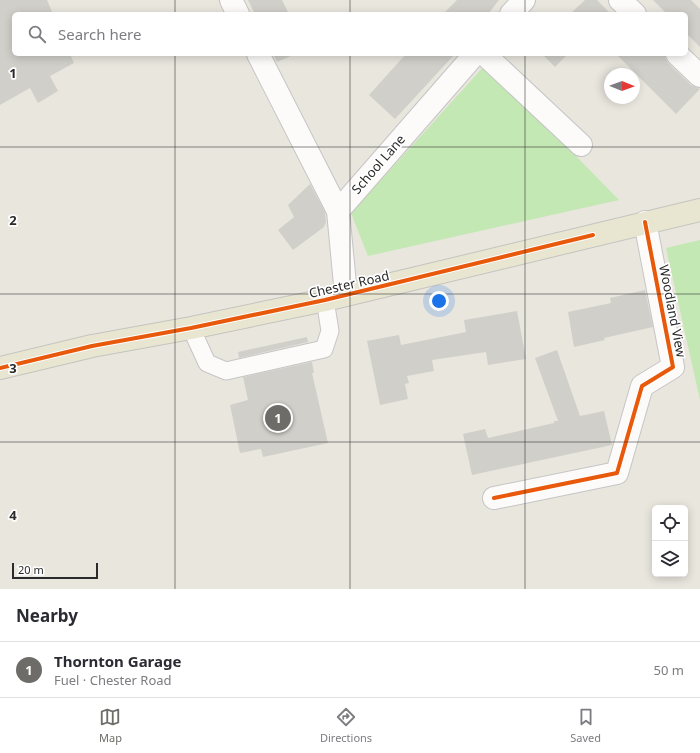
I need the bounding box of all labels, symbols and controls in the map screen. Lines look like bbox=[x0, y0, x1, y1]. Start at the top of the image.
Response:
search box bbox=[12, 12, 688, 56]
icon: search bbox=[26, 23, 48, 45]
text: Search here bbox=[58, 24, 141, 44]
text: 1 bbox=[9, 64, 17, 82]
north arrow bbox=[604, 68, 640, 104]
street label: School Lane bbox=[347, 130, 409, 198]
text: 2 bbox=[9, 211, 17, 229]
street label: Woodland View bbox=[655, 263, 691, 360]
street label: Chester Road bbox=[307, 266, 391, 302]
your location bbox=[429, 291, 449, 311]
text: 3 bbox=[9, 359, 17, 377]
pin: 1 bbox=[265, 403, 291, 433]
map controls bbox=[652, 505, 688, 577]
button: locate bbox=[652, 505, 688, 541]
text: 4 bbox=[9, 506, 17, 524]
button: layers bbox=[652, 541, 688, 577]
scale bar bbox=[12, 561, 98, 580]
text: 20 m bbox=[18, 562, 44, 577]
text: Nearby bbox=[16, 604, 78, 627]
text: Thornton Garage bbox=[54, 651, 181, 671]
text: 1 bbox=[25, 661, 33, 679]
text: 50 m bbox=[654, 661, 684, 679]
text: Fuel · Chester Road bbox=[54, 671, 172, 689]
tab: Map bbox=[99, 706, 122, 745]
tab: Directions bbox=[320, 706, 372, 745]
tab: Saved bbox=[570, 706, 601, 745]

